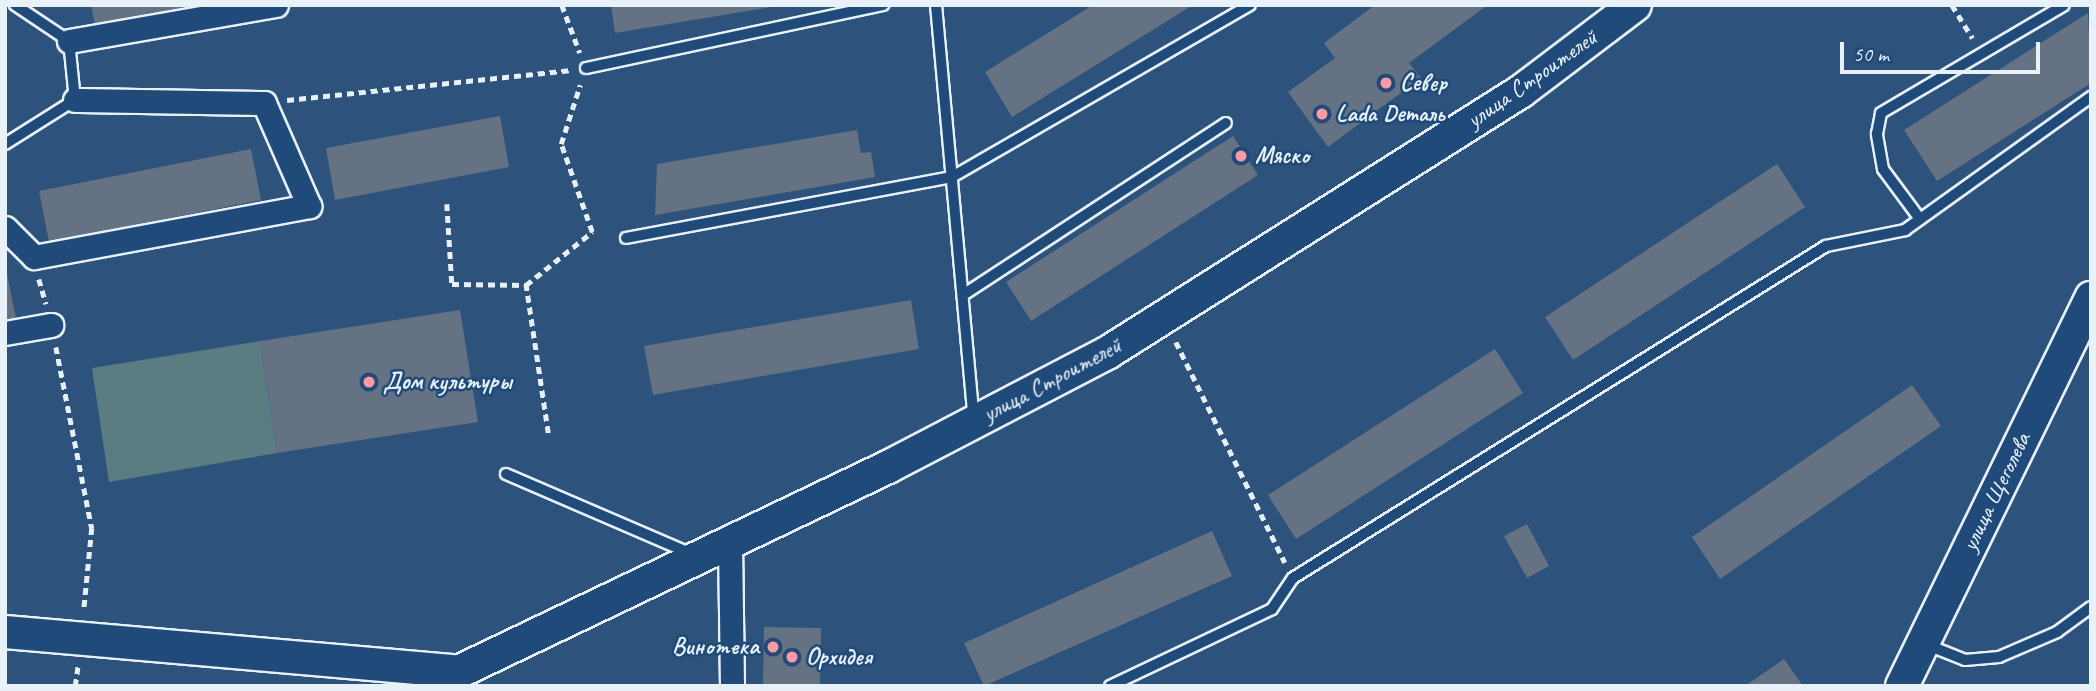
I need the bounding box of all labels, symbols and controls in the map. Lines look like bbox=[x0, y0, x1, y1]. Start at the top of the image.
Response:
street label: улица Строителей bbox=[1462, 24, 1602, 134]
scale bar bbox=[1844, 28, 2044, 72]
text: 50 m bbox=[1853, 41, 1889, 67]
place label: Север bbox=[1400, 69, 1447, 97]
marker: Север bbox=[1378, 75, 1394, 91]
place label: Lada Dеталь bbox=[1336, 100, 1445, 128]
marker: Lada Dеталь bbox=[1314, 106, 1330, 122]
place label: Мяско bbox=[1255, 142, 1309, 170]
marker: Мяско bbox=[1233, 148, 1249, 164]
street label: улица Строителей bbox=[978, 332, 1126, 428]
place label: Дом культуры bbox=[383, 368, 508, 396]
marker: Дом культуры bbox=[361, 374, 377, 390]
street label: улица Щеголева bbox=[1955, 428, 2037, 556]
place label: Винотека bbox=[672, 633, 759, 661]
marker: Винотека bbox=[765, 639, 781, 655]
place label: Орхидея bbox=[806, 643, 872, 671]
marker: Орхидея bbox=[784, 649, 800, 665]

